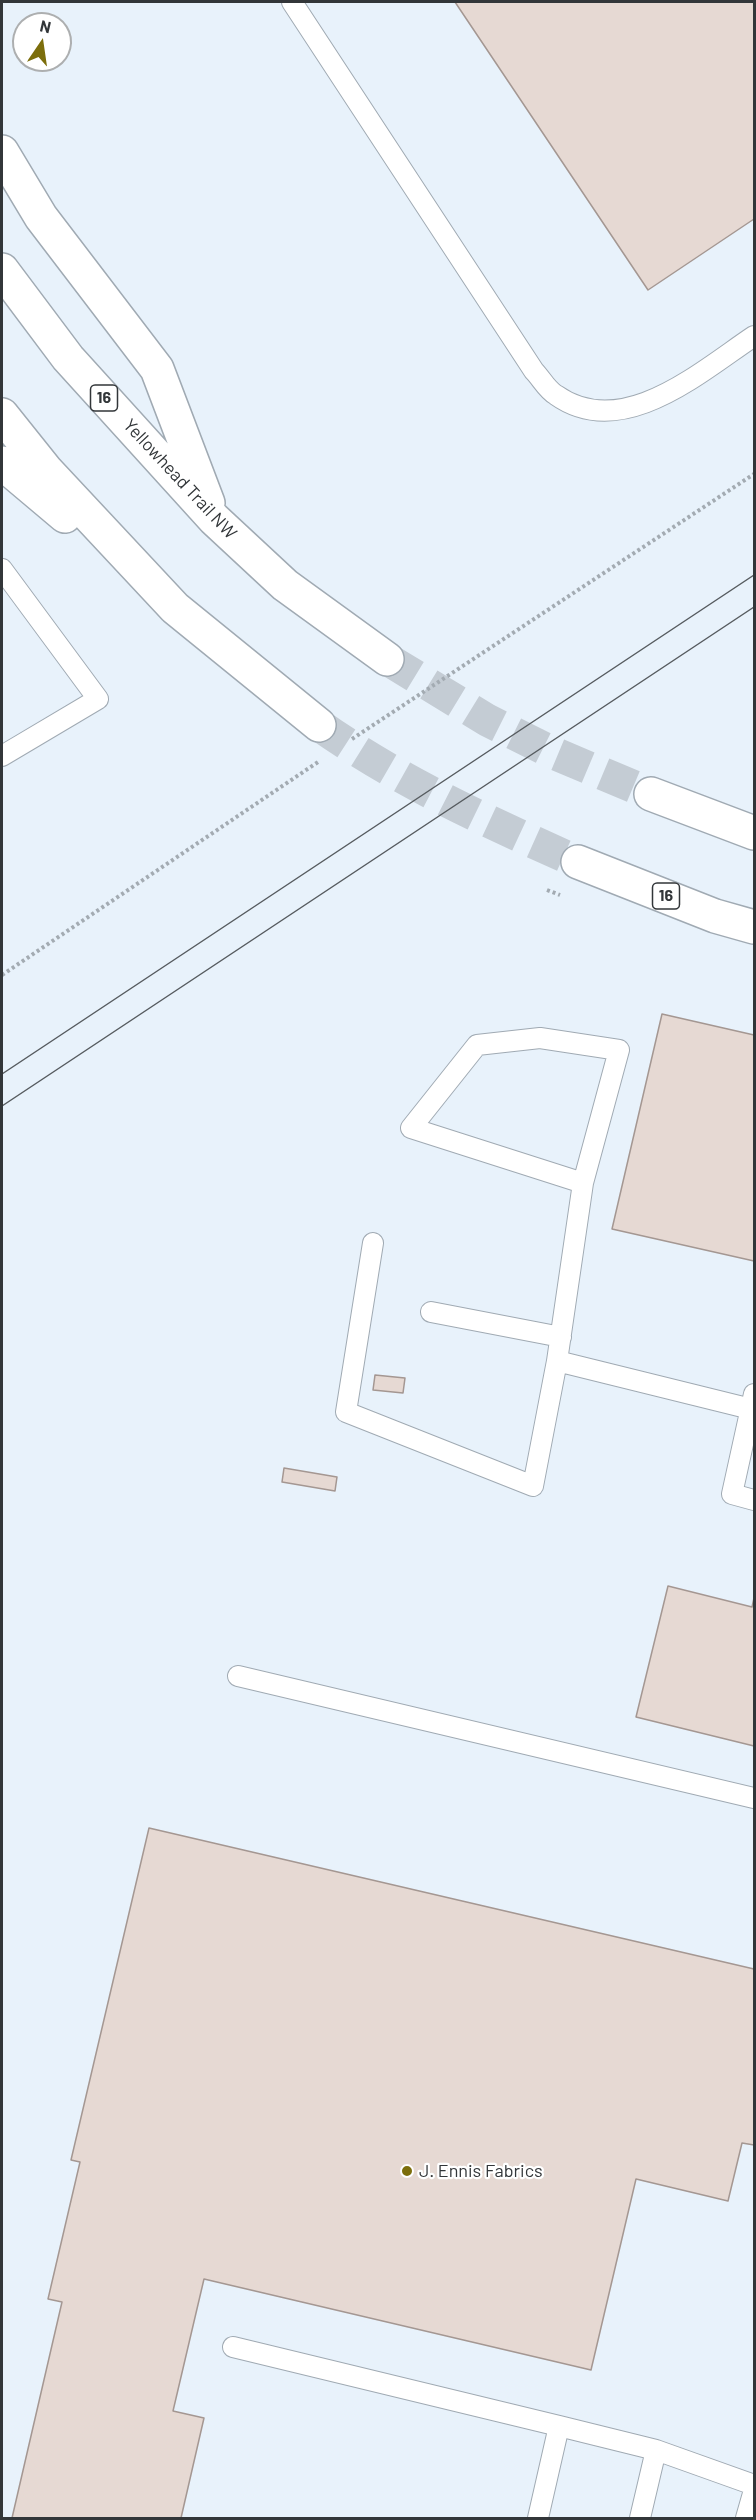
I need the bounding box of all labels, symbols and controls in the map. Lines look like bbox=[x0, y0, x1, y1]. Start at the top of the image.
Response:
north arrow bbox=[12, 12, 72, 72]
text: N bbox=[38, 15, 53, 36]
road number: 16 bbox=[90, 385, 118, 411]
street label: Yellowhead Trail NW bbox=[119, 414, 241, 544]
road number: 16 bbox=[652, 883, 680, 909]
place label: J. Ennis Fabrics bbox=[419, 2160, 543, 2182]
marker: J. Ennis Fabrics bbox=[400, 2164, 414, 2178]

